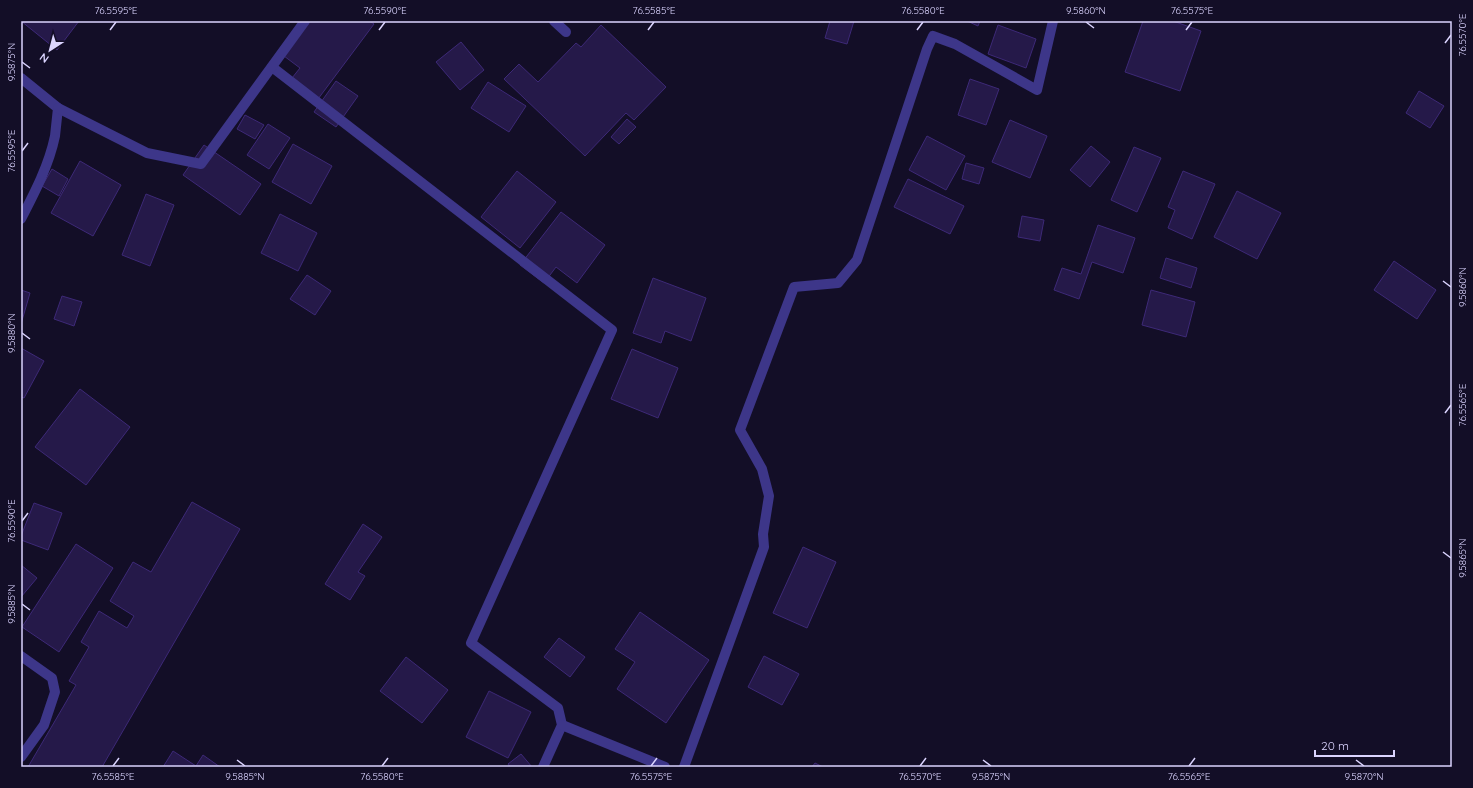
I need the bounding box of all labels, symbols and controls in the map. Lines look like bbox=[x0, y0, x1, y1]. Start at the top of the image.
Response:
text: 76.5595°E bbox=[95, 4, 138, 17]
text: 76.5590°E bbox=[363, 4, 407, 17]
text: 76.5585°E bbox=[633, 4, 676, 17]
text: 76.5580°E bbox=[901, 4, 945, 17]
text: 9.5860°N bbox=[1066, 4, 1106, 17]
text: 76.5575°E bbox=[1171, 4, 1214, 17]
text: 76.5570°E bbox=[1456, 13, 1469, 57]
north arrow bbox=[30, 30, 70, 70]
text: 9.5875°N bbox=[5, 43, 18, 81]
text: N bbox=[37, 50, 52, 66]
text: 76.5595°E bbox=[5, 129, 18, 172]
text: 9.5860°N bbox=[1456, 267, 1469, 307]
text: 9.5880°N bbox=[5, 313, 18, 353]
text: 76.5565°E bbox=[1456, 383, 1469, 426]
text: 76.5590°E bbox=[5, 499, 18, 543]
text: 9.5865°N bbox=[1456, 538, 1469, 578]
text: 9.5885°N bbox=[5, 584, 18, 624]
scale bar bbox=[1315, 732, 1394, 758]
text: 20 m bbox=[1321, 738, 1349, 753]
text: 76.5585°E bbox=[92, 770, 135, 783]
text: 9.5885°N bbox=[225, 770, 265, 783]
text: 76.5580°E bbox=[360, 770, 404, 783]
text: 76.5575°E bbox=[630, 770, 673, 783]
text: 76.5570°E bbox=[899, 770, 942, 783]
text: 9.5875°N bbox=[972, 770, 1010, 783]
text: 76.5565°E bbox=[1168, 770, 1211, 783]
text: 9.5870°N bbox=[1344, 770, 1384, 783]

